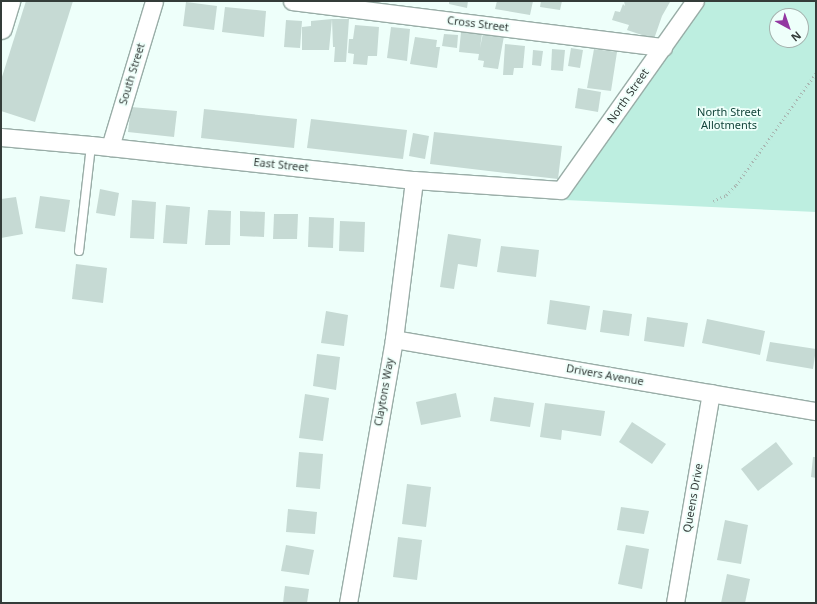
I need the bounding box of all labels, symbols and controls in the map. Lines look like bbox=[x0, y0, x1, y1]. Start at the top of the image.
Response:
north arrow bbox=[769, 8, 809, 48]
street label: Cross Street bbox=[446, 14, 510, 34]
text: N bbox=[788, 28, 805, 45]
street label: South Street bbox=[116, 42, 148, 106]
street label: North Street bbox=[604, 66, 652, 126]
park label: North Street Allotments bbox=[697, 106, 761, 132]
street label: East Street bbox=[253, 156, 309, 174]
street label: Claytons Way bbox=[372, 357, 396, 427]
street label: Drivers Avenue bbox=[565, 362, 645, 388]
street label: Queens Drive bbox=[680, 462, 706, 534]

